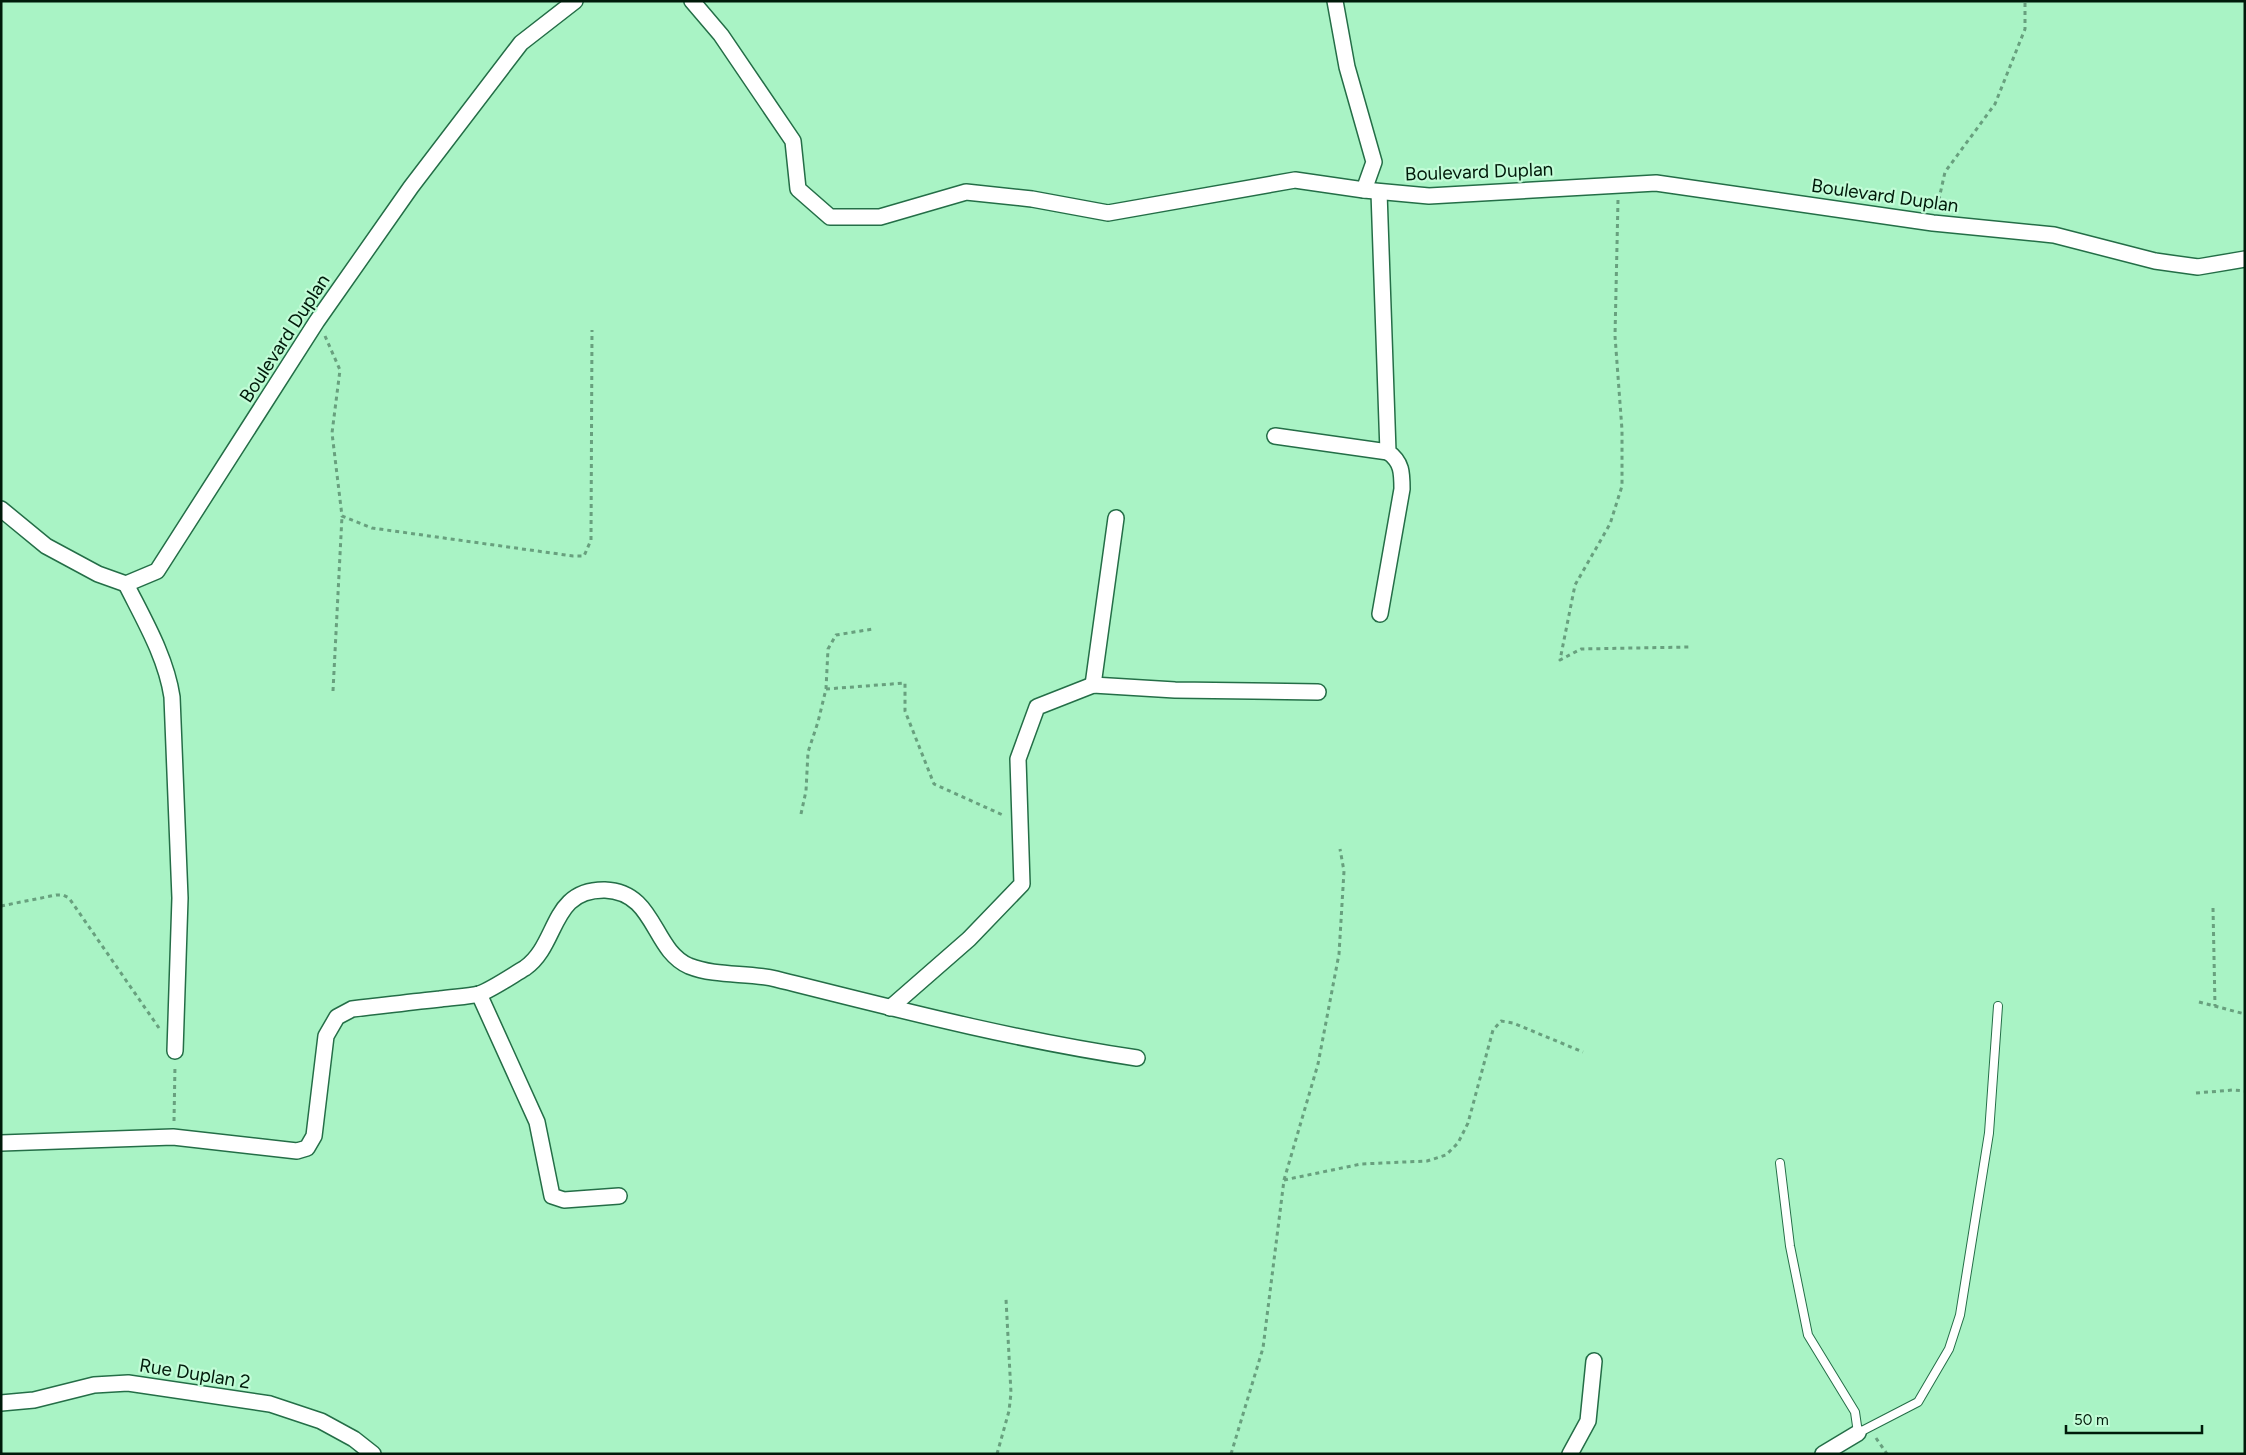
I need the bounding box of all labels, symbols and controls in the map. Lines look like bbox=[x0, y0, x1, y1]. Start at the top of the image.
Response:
street label: Boulevard Duplan bbox=[1404, 157, 1554, 186]
street label: Boulevard Duplan bbox=[1810, 174, 1960, 217]
street label: Boulevard Duplan bbox=[234, 270, 335, 407]
street label: Rue Duplan 2 bbox=[138, 1353, 252, 1394]
scale bar bbox=[2066, 1402, 2202, 1434]
text: 50 m bbox=[2074, 1411, 2109, 1429]

